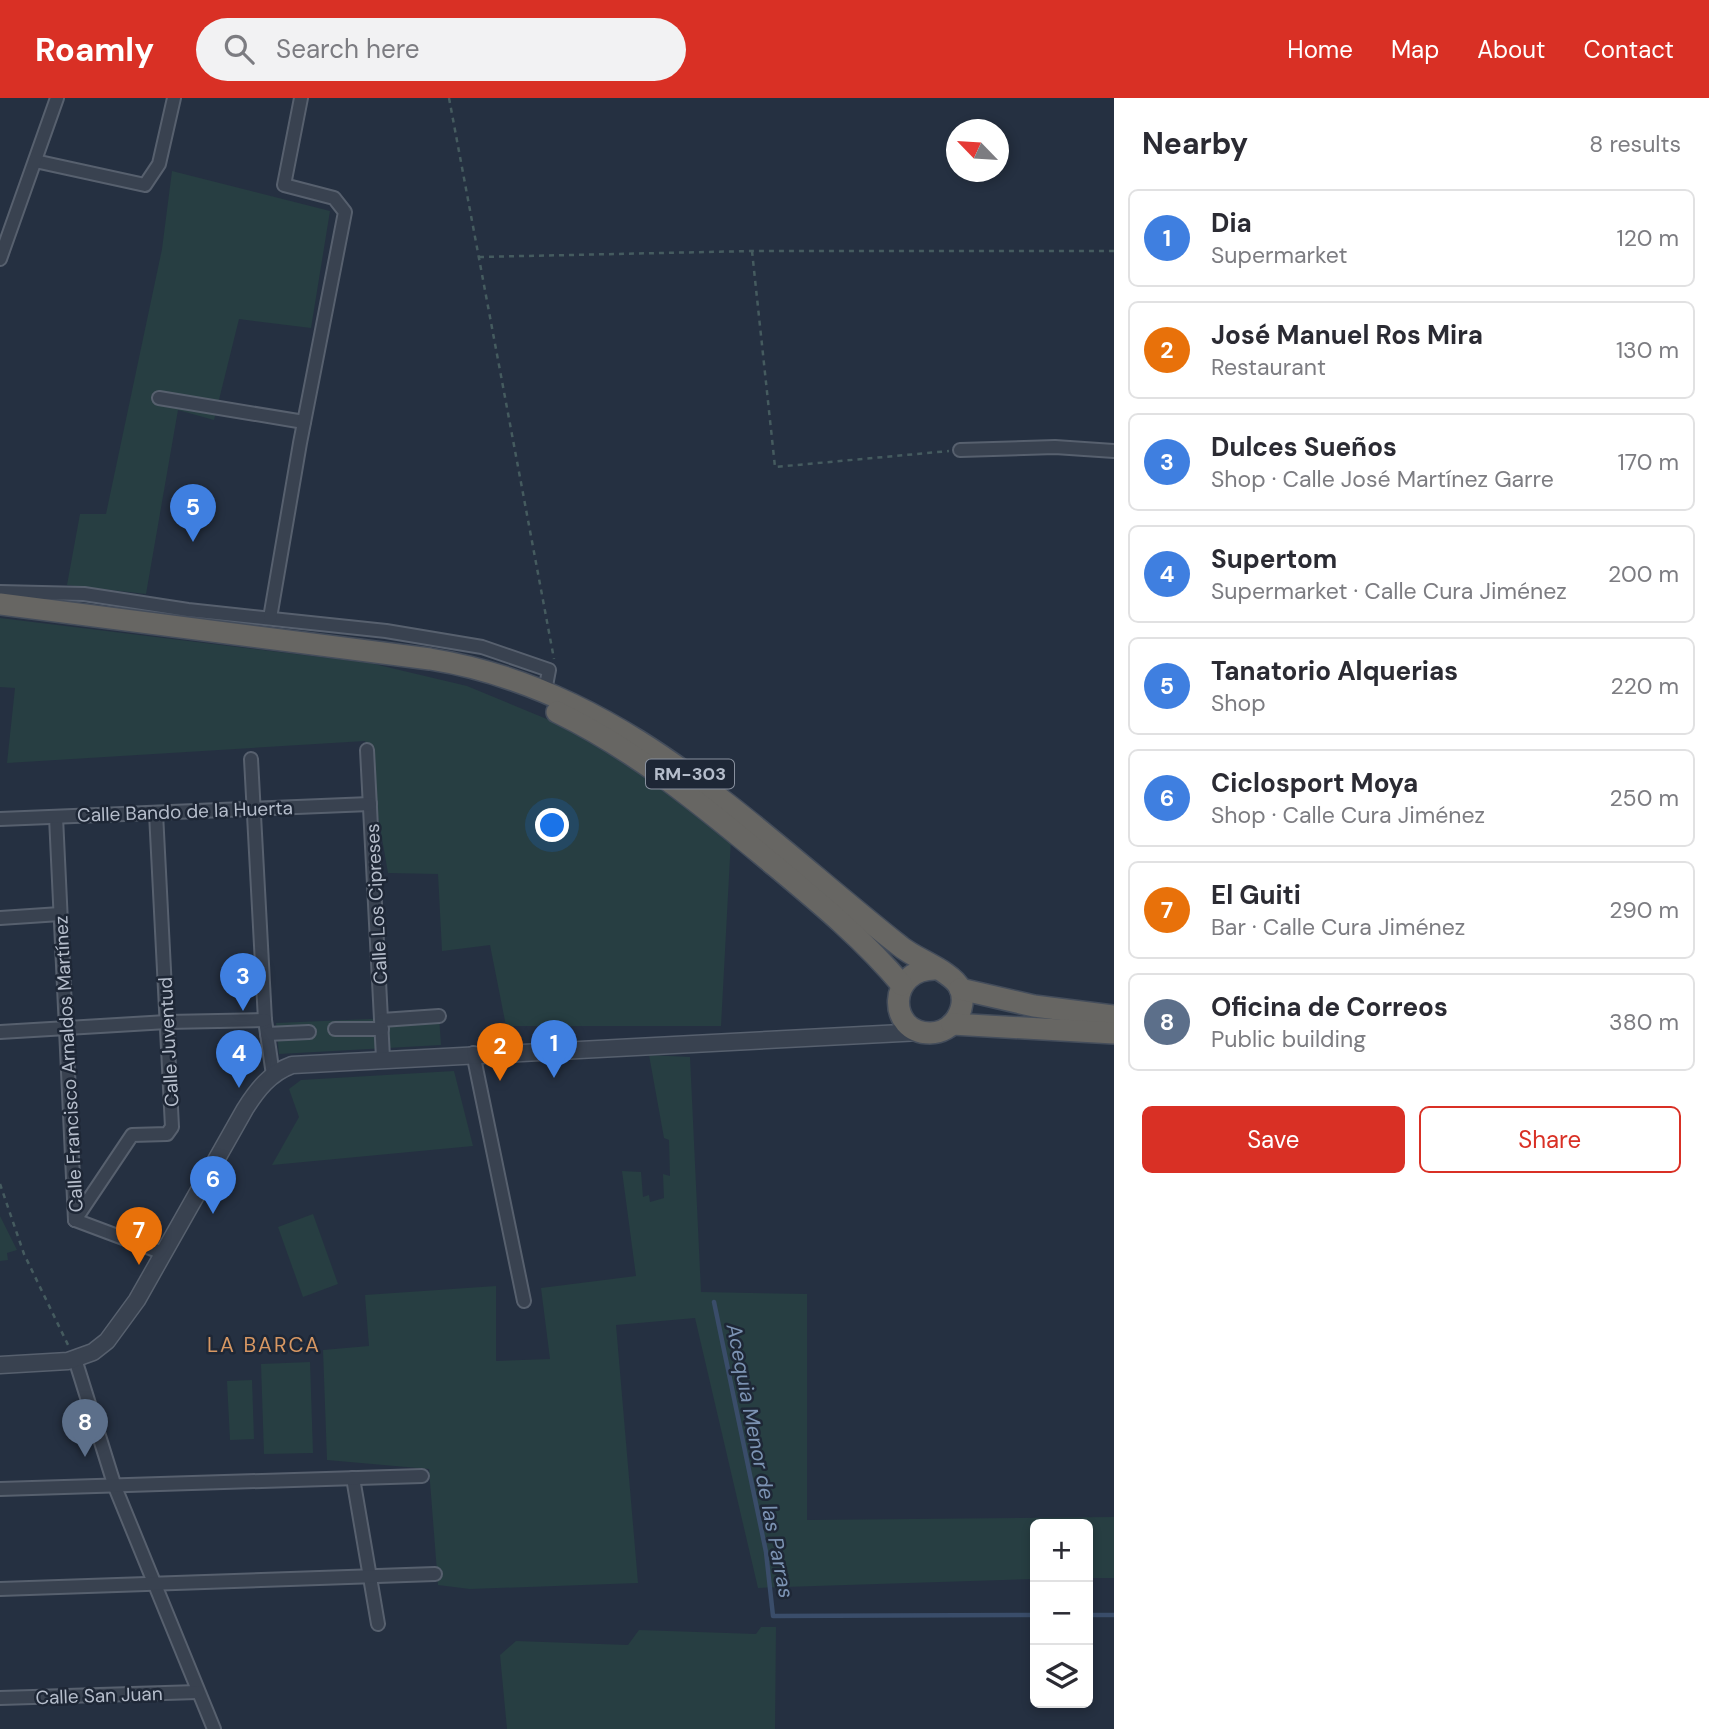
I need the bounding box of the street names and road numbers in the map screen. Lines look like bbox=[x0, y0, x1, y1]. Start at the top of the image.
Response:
road number: RM-303 bbox=[646, 760, 734, 788]
street label: Calle Bando de la Huerta bbox=[77, 795, 293, 828]
street label: Calle Los Cipreses bbox=[360, 823, 393, 985]
street label: Calle Francisco Arnaldos Martínez bbox=[48, 915, 89, 1213]
street label: Calle Juventud bbox=[153, 976, 184, 1108]
street label: Calle San Juan bbox=[35, 1681, 163, 1710]

